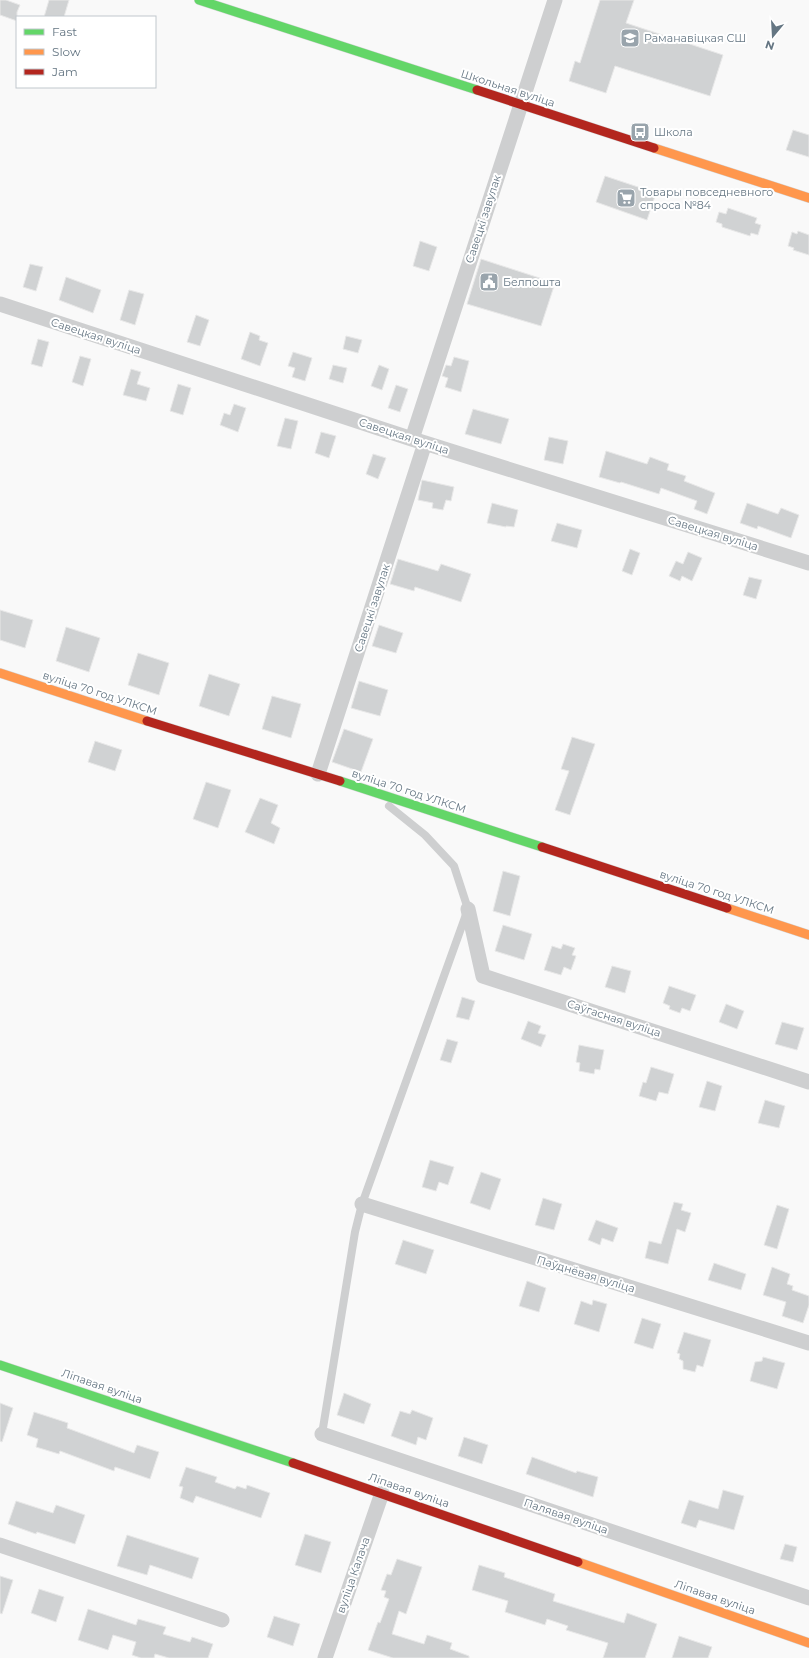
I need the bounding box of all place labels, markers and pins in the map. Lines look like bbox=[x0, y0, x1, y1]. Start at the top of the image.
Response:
school or university icon: Раманавіцкая СШ bbox=[619, 27, 641, 49]
place label: Раманавіцкая СШ bbox=[644, 31, 746, 45]
bus stop icon: Школа bbox=[629, 121, 651, 143]
place label: Школа bbox=[654, 125, 693, 139]
place label: Товары повседневного спроса №84 bbox=[640, 185, 773, 212]
supermarket icon: Товары повседневного спроса №84 bbox=[615, 187, 637, 209]
public building icon: Белпошта bbox=[478, 271, 500, 293]
place label: Белпошта bbox=[503, 275, 561, 289]

